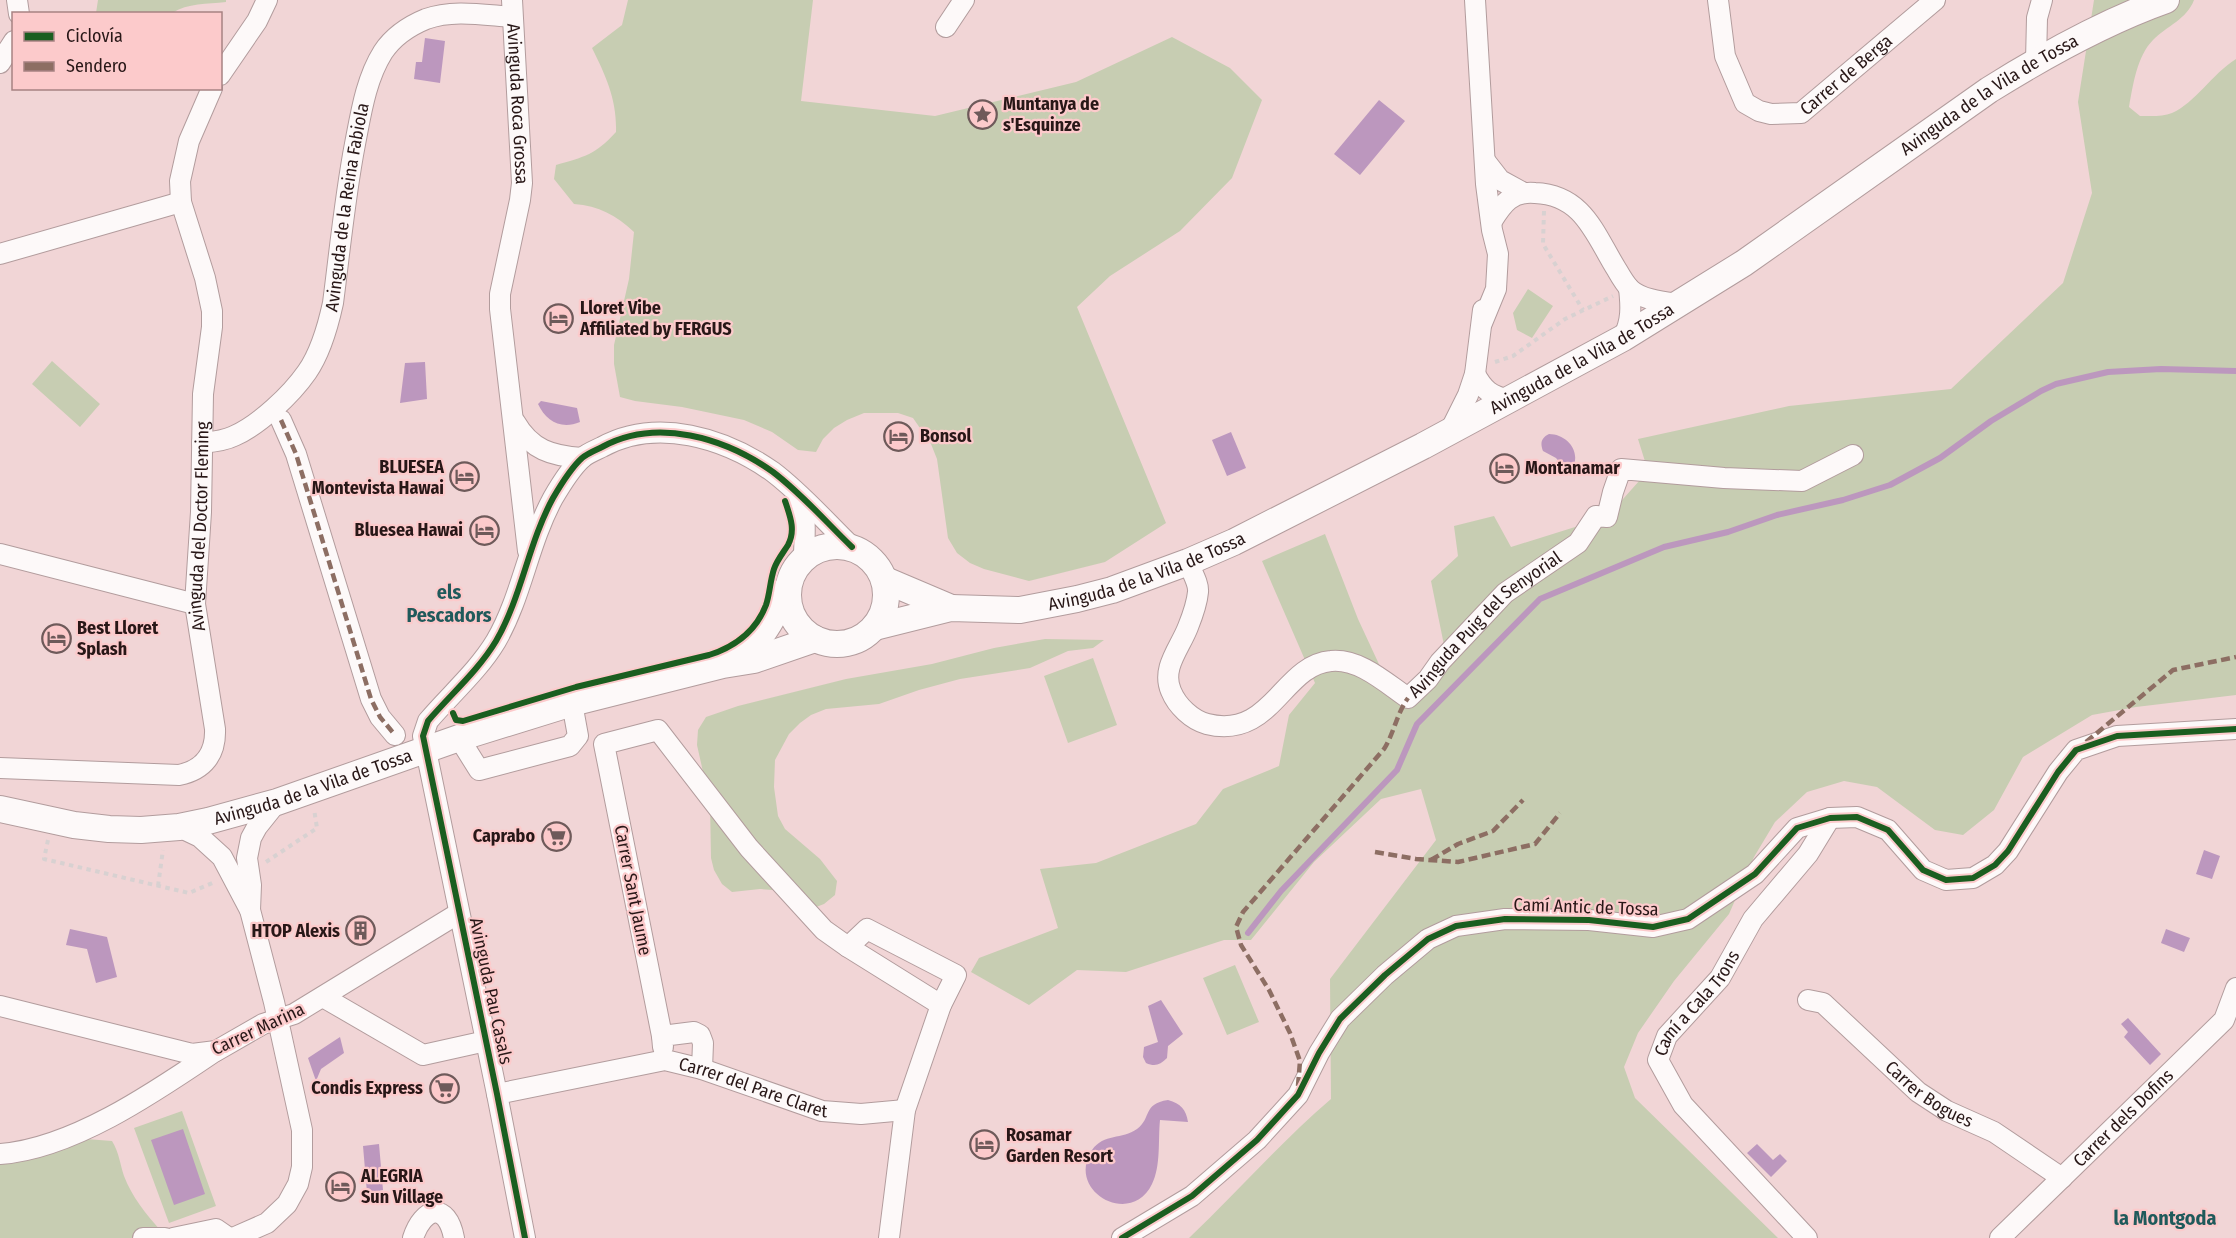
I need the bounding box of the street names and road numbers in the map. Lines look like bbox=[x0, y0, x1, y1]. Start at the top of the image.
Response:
street label: Avinguda Roca Grossa bbox=[502, 23, 533, 185]
street label: Avinguda de la Vila de Tossa bbox=[1896, 29, 2082, 160]
street label: Carrer de Berga bbox=[1795, 30, 1897, 120]
street label: Avinguda de la Reina Fabiola bbox=[320, 100, 374, 314]
street label: Avinguda de la Vila de Tossa bbox=[1486, 298, 1678, 419]
street label: Avinguda del Doctor Fleming bbox=[184, 421, 214, 633]
street label: Avinguda de la Vila de Tossa bbox=[1046, 527, 1249, 615]
street label: Avinguda Puig del Senyorial bbox=[1404, 546, 1566, 702]
street label: Avinguda de la Vila de Tossa bbox=[211, 744, 415, 830]
street label: Carrer Sant Jaume bbox=[610, 823, 656, 957]
street label: Camí Antic de Tossa bbox=[1513, 893, 1659, 921]
street label: Avinguda Pau Casals bbox=[465, 916, 517, 1067]
street label: Camí a Cala Trons bbox=[1650, 946, 1744, 1059]
street label: Carrer Marina bbox=[208, 998, 308, 1060]
street label: Carrer del Pare Claret bbox=[677, 1053, 828, 1122]
street label: Carrer Bogues bbox=[1881, 1056, 1977, 1132]
street label: Carrer dels Dofins bbox=[2069, 1064, 2178, 1172]

